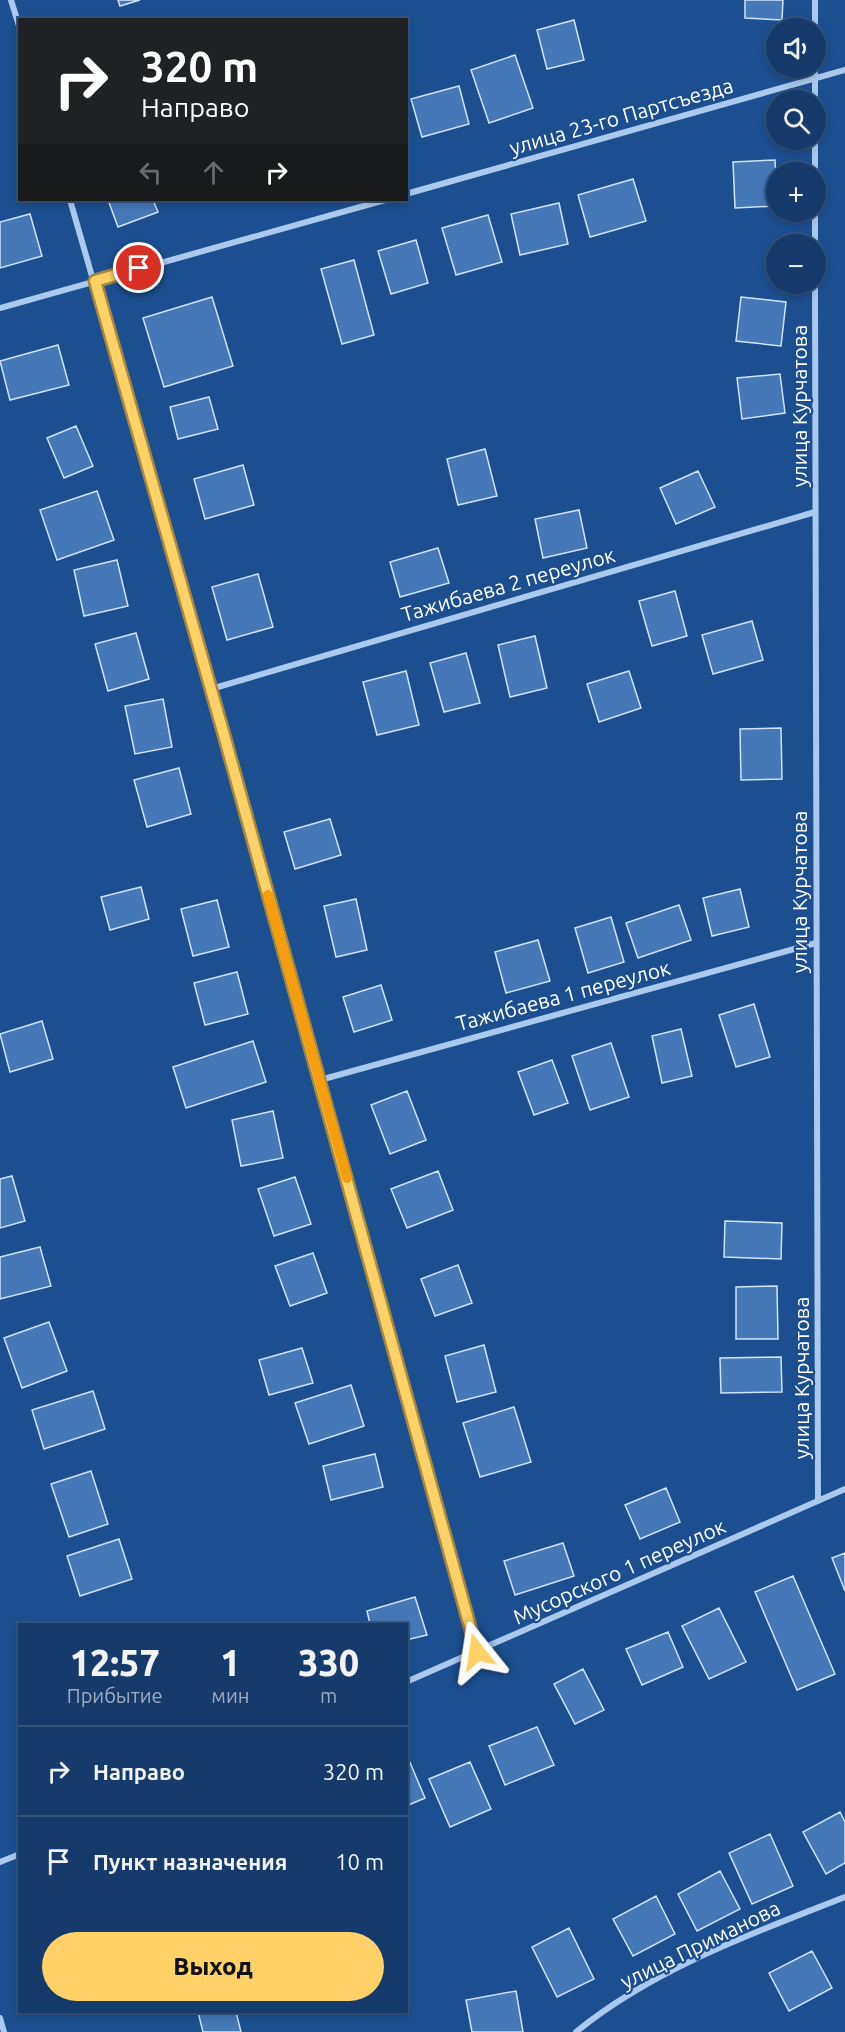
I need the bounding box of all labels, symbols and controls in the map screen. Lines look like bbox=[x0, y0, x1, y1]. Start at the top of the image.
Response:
map controls bbox=[766, 18, 826, 294]
button: sound bbox=[766, 18, 826, 78]
icon: right bbox=[42, 42, 120, 120]
text: 320 m bbox=[141, 43, 258, 90]
street label: улица 23-го Партсъезда bbox=[506, 73, 736, 159]
button: search bbox=[766, 90, 826, 150]
text: Направо bbox=[141, 92, 250, 122]
icon: left bbox=[134, 156, 167, 189]
icon: ahead bbox=[197, 156, 230, 189]
icon: right bbox=[260, 156, 293, 189]
button: + bbox=[766, 162, 826, 222]
button: − bbox=[766, 234, 826, 294]
pin bbox=[113, 242, 164, 293]
icon: arrive bbox=[122, 251, 155, 284]
street label: улица Курчатова bbox=[787, 325, 811, 487]
street label: Тажибаева 2 переулок bbox=[399, 542, 618, 626]
street label: улица Курчатова bbox=[787, 811, 811, 973]
street label: Тажибаева 1 переулок bbox=[453, 955, 673, 1035]
street label: улица Курчатова bbox=[789, 1297, 813, 1459]
street label: Мусорского 1 переулок bbox=[509, 1513, 729, 1629]
position arrow bbox=[445, 1620, 509, 1684]
text: 12:57 bbox=[70, 1642, 160, 1683]
text: 1 bbox=[220, 1642, 241, 1683]
text: 330 bbox=[298, 1642, 359, 1683]
text: Прибытие bbox=[67, 1684, 163, 1707]
text: мин bbox=[211, 1684, 249, 1707]
text: m bbox=[320, 1684, 337, 1707]
icon: right bbox=[42, 1755, 75, 1788]
text: Направо bbox=[93, 1759, 185, 1784]
text: 320 m bbox=[323, 1759, 384, 1784]
icon: arrive bbox=[42, 1845, 75, 1878]
text: Пункт назначения bbox=[93, 1849, 287, 1874]
text: 10 m bbox=[335, 1849, 384, 1874]
street label: улица Приманова bbox=[616, 1895, 784, 1993]
button: Выход bbox=[42, 1932, 384, 2001]

